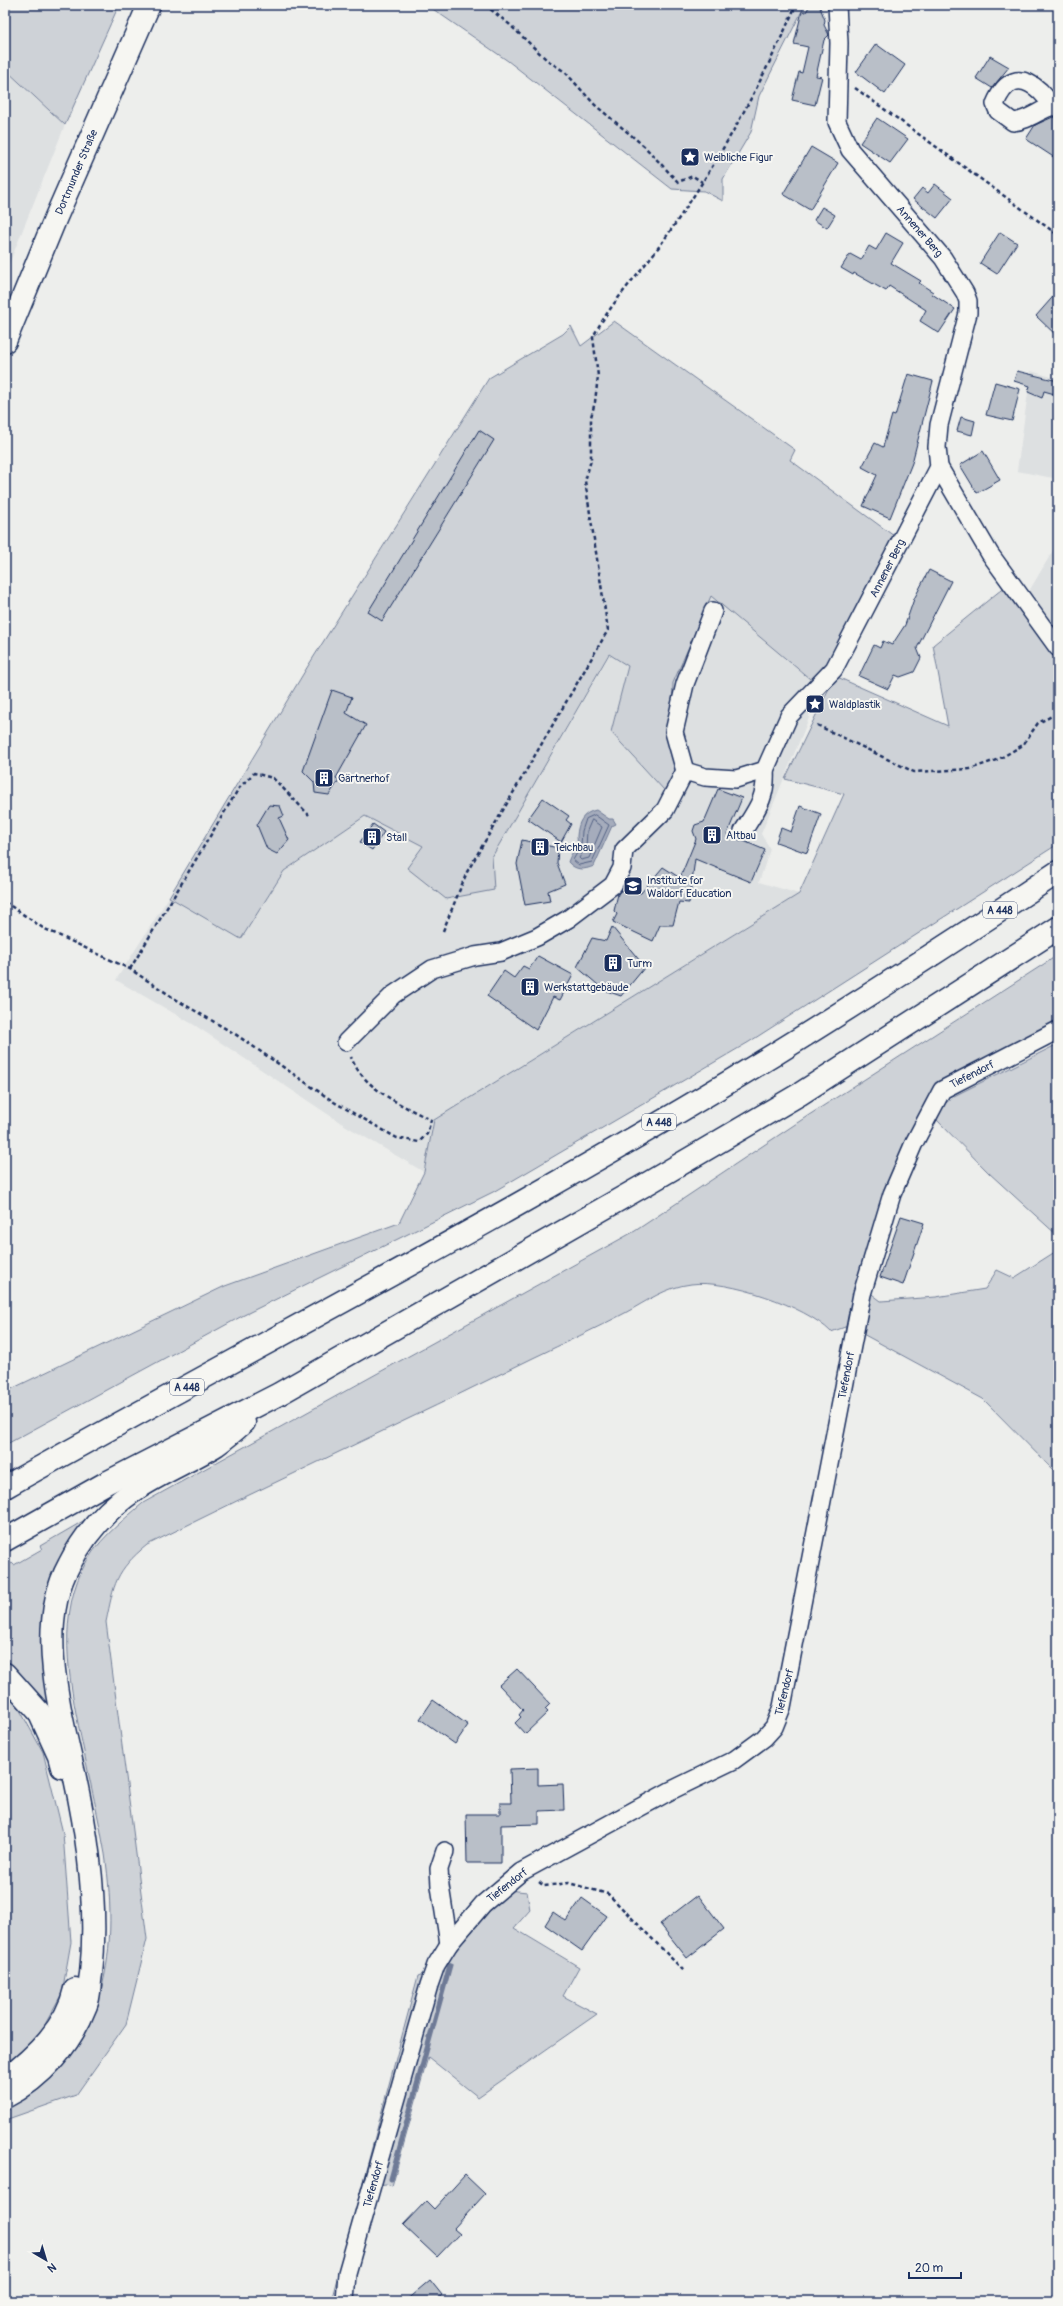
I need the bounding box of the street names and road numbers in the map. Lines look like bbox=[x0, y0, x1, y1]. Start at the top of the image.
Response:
street label: Dortmunder Straße bbox=[53, 127, 100, 217]
street label: Annener Berg bbox=[894, 203, 946, 260]
street label: Annener Berg bbox=[867, 536, 908, 600]
road number: A 448 bbox=[983, 902, 1017, 918]
street label: Tiefendorf bbox=[948, 1057, 997, 1091]
road number: A 448 bbox=[642, 1114, 676, 1130]
street label: Tiefendorf bbox=[836, 1350, 858, 1400]
road number: A 448 bbox=[170, 1379, 204, 1395]
street label: Tiefendorf bbox=[772, 1667, 797, 1717]
street label: Tiefendorf bbox=[484, 1865, 531, 1905]
street label: Tiefendorf bbox=[361, 2159, 387, 2209]

